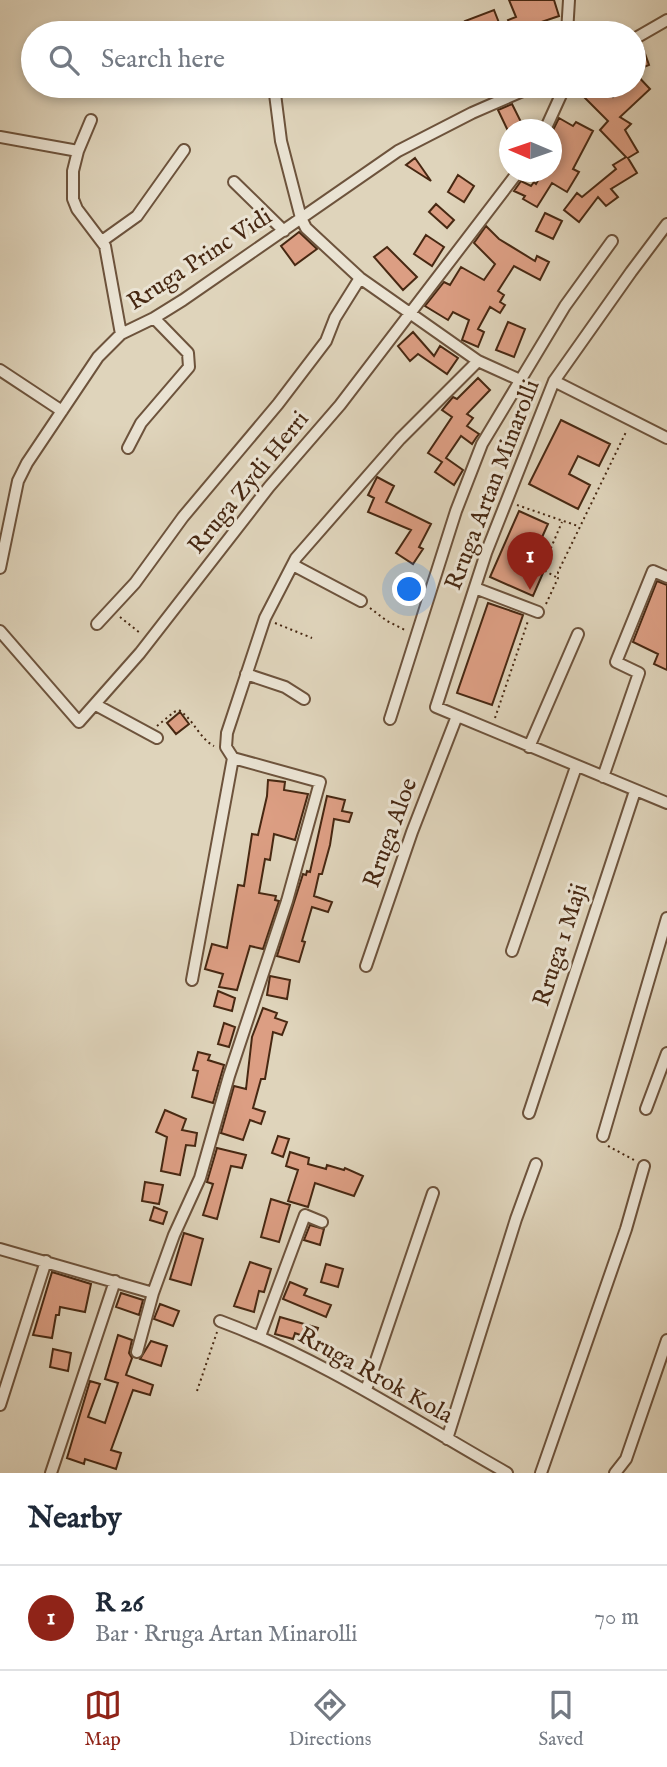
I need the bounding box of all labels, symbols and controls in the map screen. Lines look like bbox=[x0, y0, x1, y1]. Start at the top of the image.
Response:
search box bbox=[21, 21, 646, 98]
icon: search bbox=[45, 41, 83, 79]
text: Search here bbox=[101, 43, 225, 76]
north arrow bbox=[499, 119, 562, 182]
street label: Rruga Princ Vidi bbox=[122, 202, 278, 318]
street label: Rruga Artan Minarolli bbox=[439, 375, 547, 595]
street label: Rruga Zydi Herri bbox=[182, 405, 316, 561]
pin: 1 bbox=[507, 532, 553, 590]
your location bbox=[392, 572, 426, 606]
street label: Rruga Aloe bbox=[357, 774, 425, 892]
street label: Rruga 1 Maji bbox=[527, 880, 595, 1010]
street label: Rruga Rrok Kola bbox=[292, 1321, 459, 1432]
text: Nearby bbox=[28, 1500, 121, 1538]
text: R 26 bbox=[95, 1587, 144, 1620]
text: 1 bbox=[47, 1603, 55, 1632]
text: 70 m bbox=[594, 1603, 639, 1632]
text: Bar · Rruga Artan Minarolli bbox=[95, 1620, 358, 1649]
tab: Map bbox=[84, 1686, 122, 1752]
tab: Directions bbox=[289, 1686, 371, 1752]
tab: Saved bbox=[538, 1686, 583, 1752]

